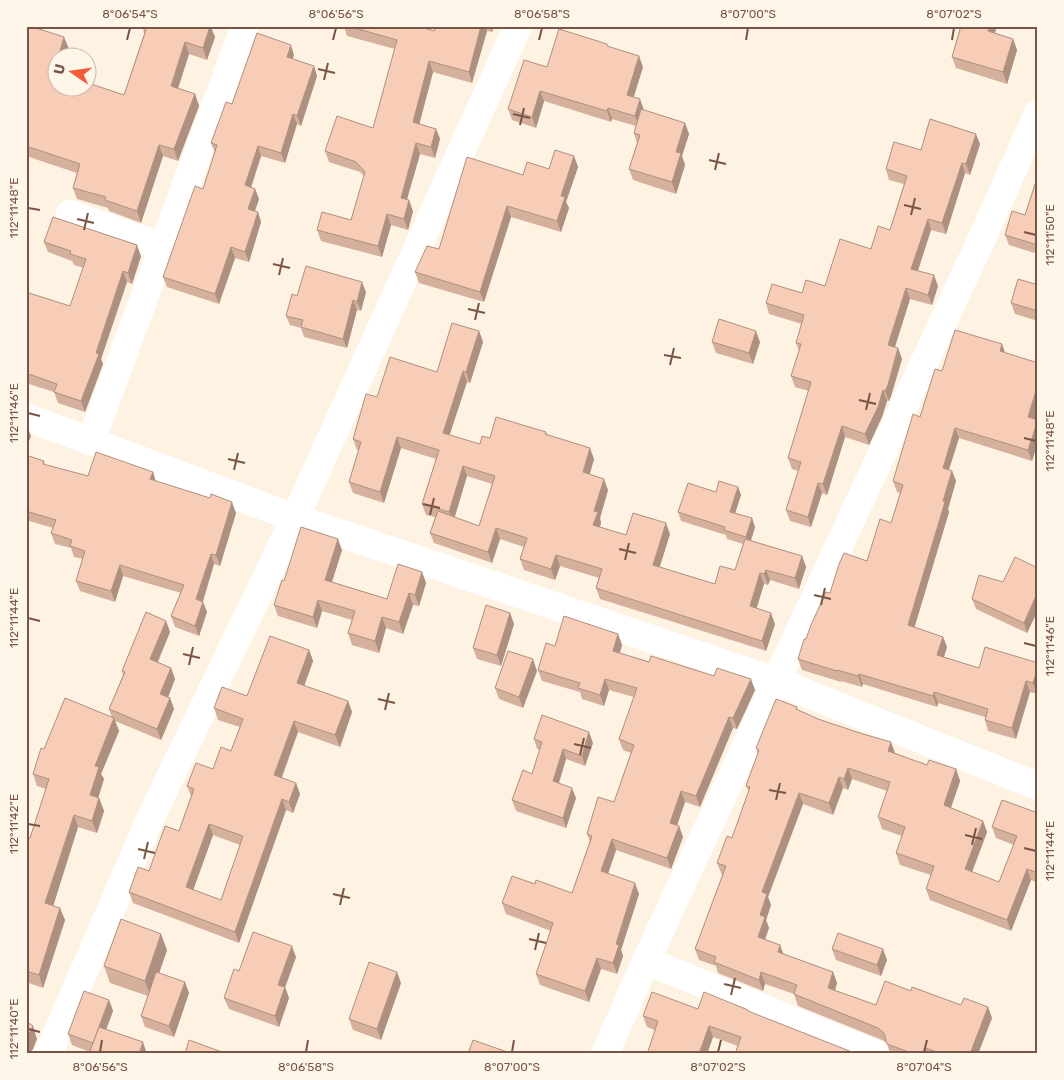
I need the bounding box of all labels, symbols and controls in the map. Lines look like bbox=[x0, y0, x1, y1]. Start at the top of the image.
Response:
text: 8°06'54"S bbox=[102, 7, 158, 21]
text: 8°06'56"S bbox=[308, 7, 364, 21]
text: 8°06'58"S bbox=[514, 7, 570, 21]
text: 8°07'00"S bbox=[720, 7, 776, 21]
text: 8°07'02"S bbox=[926, 7, 982, 21]
north arrow bbox=[48, 48, 98, 98]
text: U bbox=[50, 62, 69, 76]
text: 112°11'48"E bbox=[7, 177, 21, 239]
text: 112°11'50"E bbox=[1043, 204, 1057, 266]
text: 112°11'46"E bbox=[7, 383, 21, 443]
text: 112°11'48"E bbox=[1043, 410, 1057, 472]
text: 112°11'44"E bbox=[7, 588, 21, 648]
text: 112°11'46"E bbox=[1043, 616, 1057, 676]
text: 112°11'42"E bbox=[7, 794, 21, 854]
text: 112°11'44"E bbox=[1043, 821, 1057, 881]
text: 112°11'40"E bbox=[7, 998, 21, 1060]
text: 8°06'56"S bbox=[72, 1060, 128, 1074]
text: 8°06'58"S bbox=[278, 1060, 334, 1074]
text: 8°07'00"S bbox=[484, 1060, 540, 1074]
text: 8°07'02"S bbox=[690, 1060, 746, 1074]
text: 8°07'04"S bbox=[896, 1060, 952, 1074]

